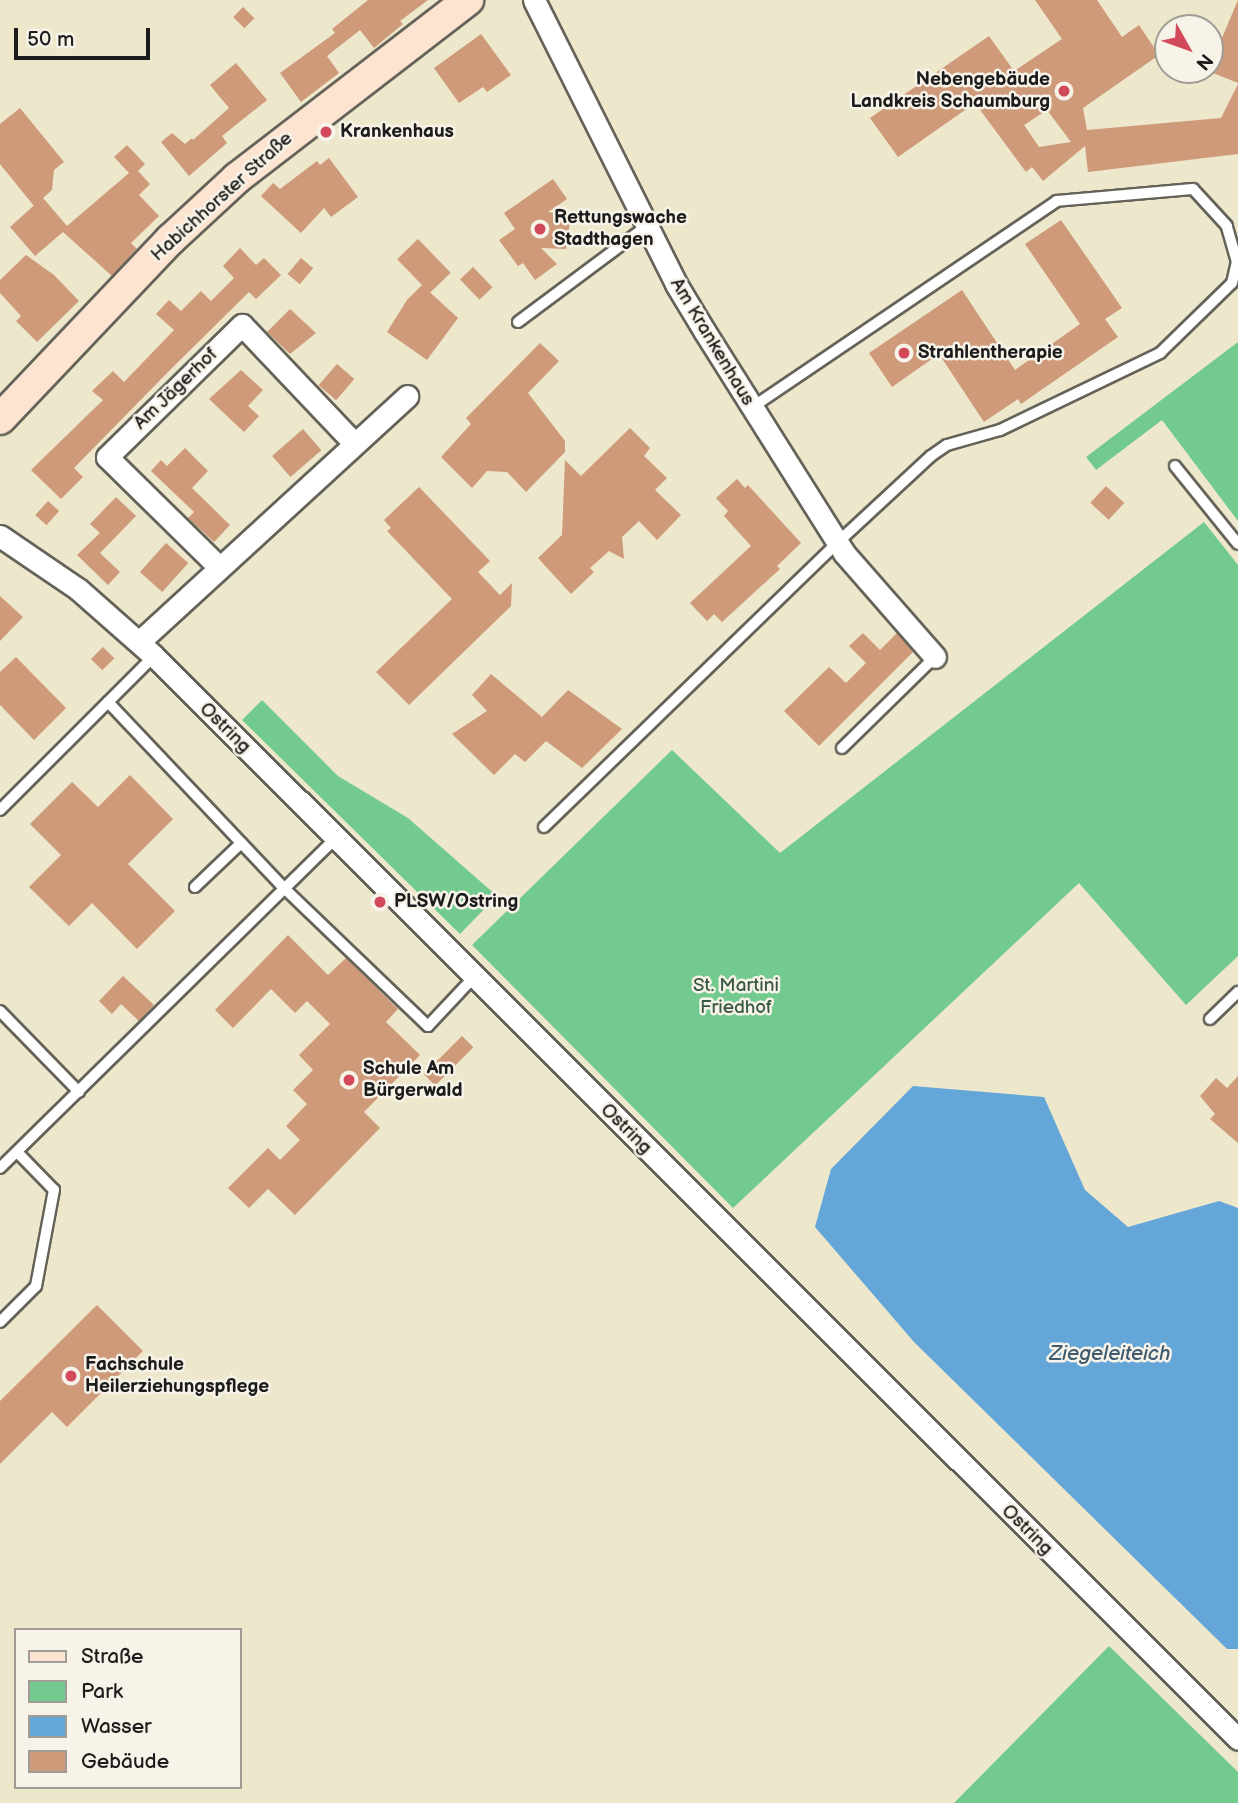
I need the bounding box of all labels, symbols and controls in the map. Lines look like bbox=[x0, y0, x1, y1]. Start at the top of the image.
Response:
scale bar bbox=[18, 14, 154, 58]
north arrow bbox=[1154, 14, 1224, 84]
text: 50 m bbox=[27, 27, 74, 52]
text: N bbox=[1191, 49, 1217, 74]
place label: Nebengebäude Landkreis Schaumburg bbox=[850, 69, 1050, 113]
marker: Nebengebäude Landkreis Schaumburg bbox=[1056, 83, 1072, 99]
place label: Krankenhaus bbox=[340, 121, 454, 143]
marker: Krankenhaus bbox=[318, 124, 334, 140]
street label: Habichhorster Straße bbox=[146, 127, 298, 267]
place label: Rettungswache Stadthagen bbox=[554, 207, 687, 251]
marker: Rettungswache Stadthagen bbox=[532, 221, 548, 237]
street label: Am Krankenhaus bbox=[665, 274, 759, 410]
place label: Strahlentherapie bbox=[918, 342, 1063, 364]
street label: Am Jägerhof bbox=[129, 343, 223, 435]
marker: Strahlentherapie bbox=[896, 345, 912, 361]
street label: Ostring bbox=[195, 698, 255, 758]
place label: PLSW/Ostring bbox=[394, 891, 518, 913]
marker: PLSW/Ostring bbox=[372, 894, 388, 910]
park label: St. Martini Friedhof bbox=[693, 975, 779, 1019]
place label: Schule Am Bürgerwald bbox=[363, 1058, 462, 1102]
marker: Schule Am Bürgerwald bbox=[341, 1072, 357, 1088]
street label: Ostring bbox=[596, 1099, 656, 1159]
water label: Ziegeleiteich bbox=[1050, 1341, 1170, 1367]
place label: Fachschule Heilerziehungspflege bbox=[85, 1354, 269, 1398]
marker: Fachschule Heilerziehungspflege bbox=[63, 1368, 79, 1384]
street label: Ostring bbox=[997, 1500, 1057, 1560]
legend bbox=[14, 1628, 242, 1789]
text: Straße bbox=[81, 1644, 143, 1669]
text: Park bbox=[81, 1679, 123, 1704]
text: Wasser bbox=[81, 1714, 152, 1739]
text: Gebäude bbox=[81, 1749, 169, 1774]

